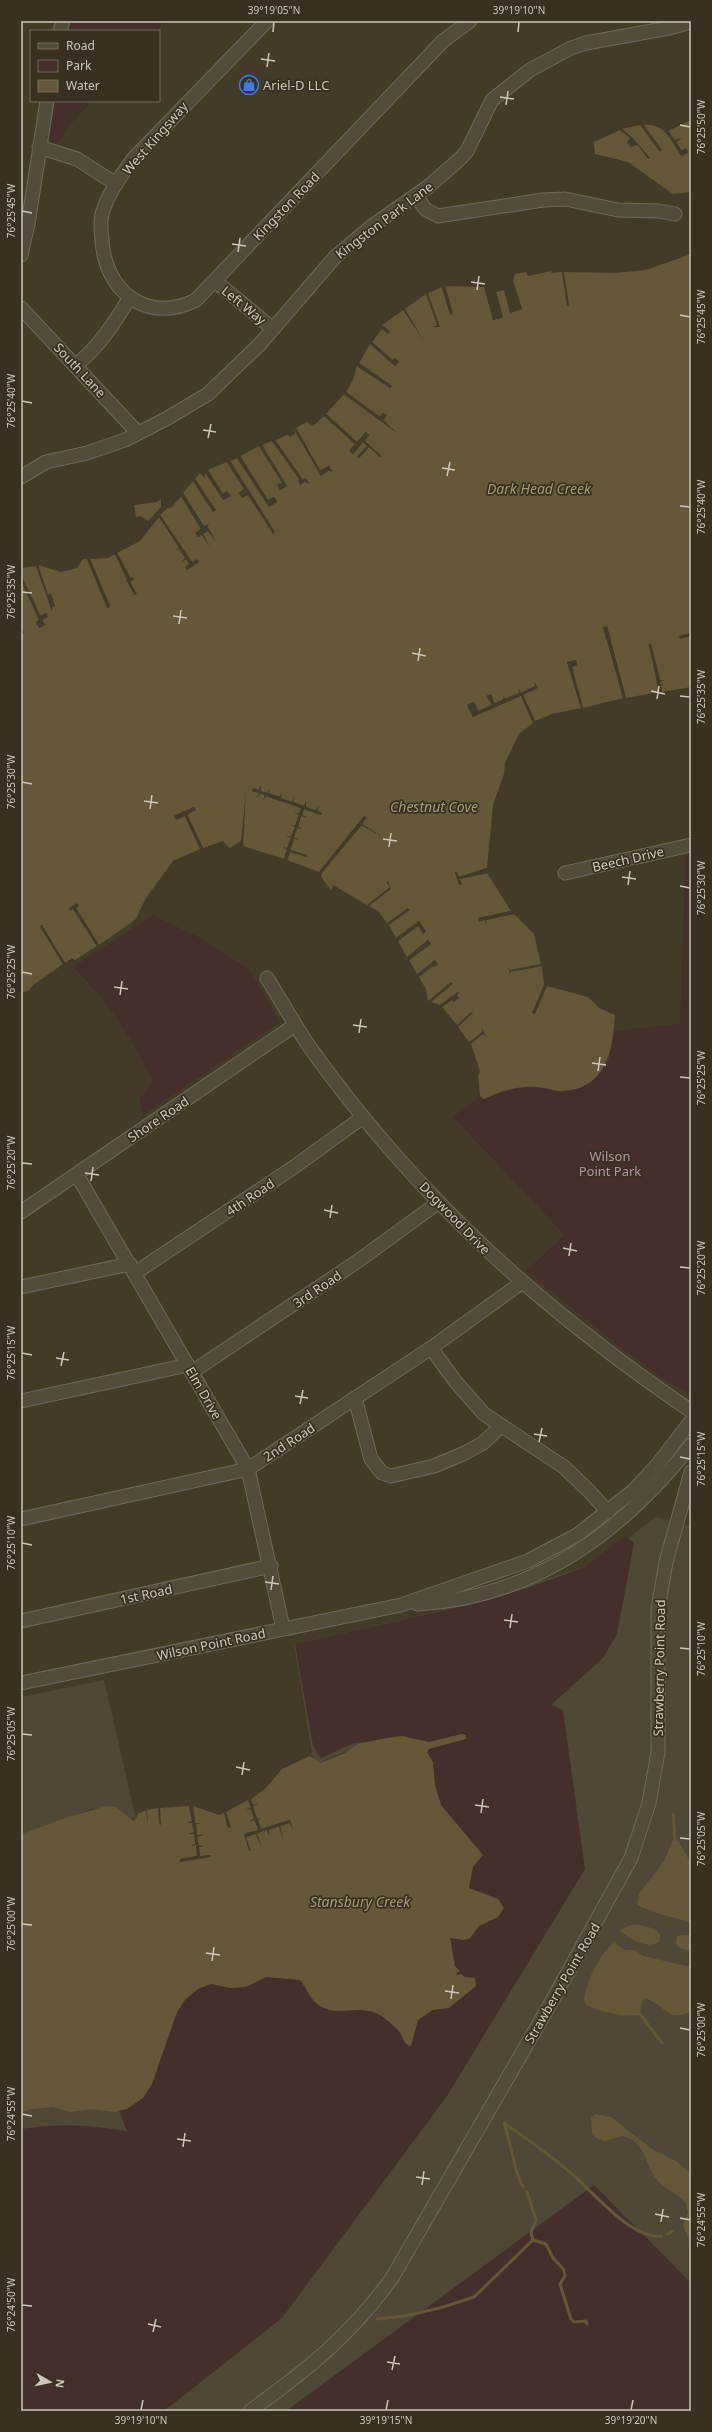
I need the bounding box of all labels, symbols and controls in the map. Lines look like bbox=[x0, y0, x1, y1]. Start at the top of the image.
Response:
text: 39°19'05"N bbox=[248, 3, 300, 17]
text: 39°19'10"N bbox=[493, 3, 545, 17]
legend bbox=[30, 30, 160, 102]
text: Road bbox=[66, 37, 95, 54]
text: Park bbox=[66, 57, 92, 74]
shop icon: Ariel-D LLC bbox=[238, 74, 260, 96]
place label: Ariel-D LLC bbox=[263, 76, 329, 94]
text: Water bbox=[66, 77, 100, 94]
street label: West Kingsway bbox=[118, 97, 192, 178]
text: 76°25'50"W bbox=[694, 99, 708, 154]
street label: Kingston Road bbox=[249, 168, 323, 244]
street label: Kingston Park Lane bbox=[331, 177, 437, 263]
text: 76°25'45"W bbox=[4, 183, 18, 238]
street label: Left Way bbox=[218, 282, 270, 329]
text: 76°25'45"W bbox=[694, 289, 708, 344]
street label: South Lane bbox=[50, 339, 110, 401]
text: 76°25'40"W bbox=[4, 373, 18, 428]
water label: Dark Head Creek bbox=[487, 479, 592, 498]
text: 76°25'40"W bbox=[694, 479, 708, 534]
text: 76°25'35"W bbox=[4, 564, 18, 619]
text: 76°25'35"W bbox=[694, 669, 708, 724]
text: 76°25'30"W bbox=[4, 754, 18, 809]
water label: Chestnut Cove bbox=[390, 797, 478, 816]
street label: Beech Drive bbox=[590, 842, 666, 876]
text: 76°25'30"W bbox=[694, 860, 708, 915]
text: 76°25'25"W bbox=[4, 944, 18, 999]
text: 76°25'25"W bbox=[694, 1050, 708, 1105]
street label: Shore Road bbox=[124, 1092, 192, 1146]
text: 76°25'20"W bbox=[4, 1135, 18, 1190]
park label: Wilson Point Park bbox=[579, 1147, 641, 1180]
street label: 4th Road bbox=[222, 1174, 278, 1220]
street label: Dogwood Drive bbox=[416, 1178, 494, 1258]
text: 76°25'20"W bbox=[694, 1240, 708, 1295]
street label: 3rd Road bbox=[289, 1266, 345, 1312]
text: 76°25'15"W bbox=[4, 1325, 18, 1380]
street label: Elm Drive bbox=[182, 1363, 226, 1423]
street label: 2nd Road bbox=[260, 1419, 318, 1465]
text: 76°25'15"W bbox=[694, 1431, 708, 1486]
text: 76°25'10"W bbox=[4, 1515, 18, 1570]
street label: 1st Road bbox=[118, 1580, 174, 1608]
street label: Strawberry Point Road bbox=[649, 1599, 669, 1737]
text: 76°25'10"W bbox=[694, 1621, 708, 1676]
street label: Wilson Point Road bbox=[155, 1624, 267, 1664]
text: 76°25'05"W bbox=[4, 1706, 18, 1761]
text: 76°25'05"W bbox=[694, 1811, 708, 1866]
water label: Stansbury Creek bbox=[310, 1892, 411, 1911]
text: 76°25'00"W bbox=[4, 1896, 18, 1951]
street label: Strawberry Point Road bbox=[520, 1919, 604, 2047]
text: 76°25'00"W bbox=[694, 2002, 708, 2057]
text: 76°24'55"W bbox=[4, 2086, 18, 2141]
text: 76°24'55"W bbox=[694, 2192, 708, 2247]
text: 76°24'50"W bbox=[4, 2277, 18, 2332]
north arrow bbox=[30, 2362, 70, 2402]
text: N bbox=[52, 2378, 68, 2389]
text: 39°19'10"N bbox=[115, 2413, 167, 2427]
text: 39°19'15"N bbox=[360, 2413, 412, 2427]
text: 39°19'20"N bbox=[605, 2413, 657, 2427]

